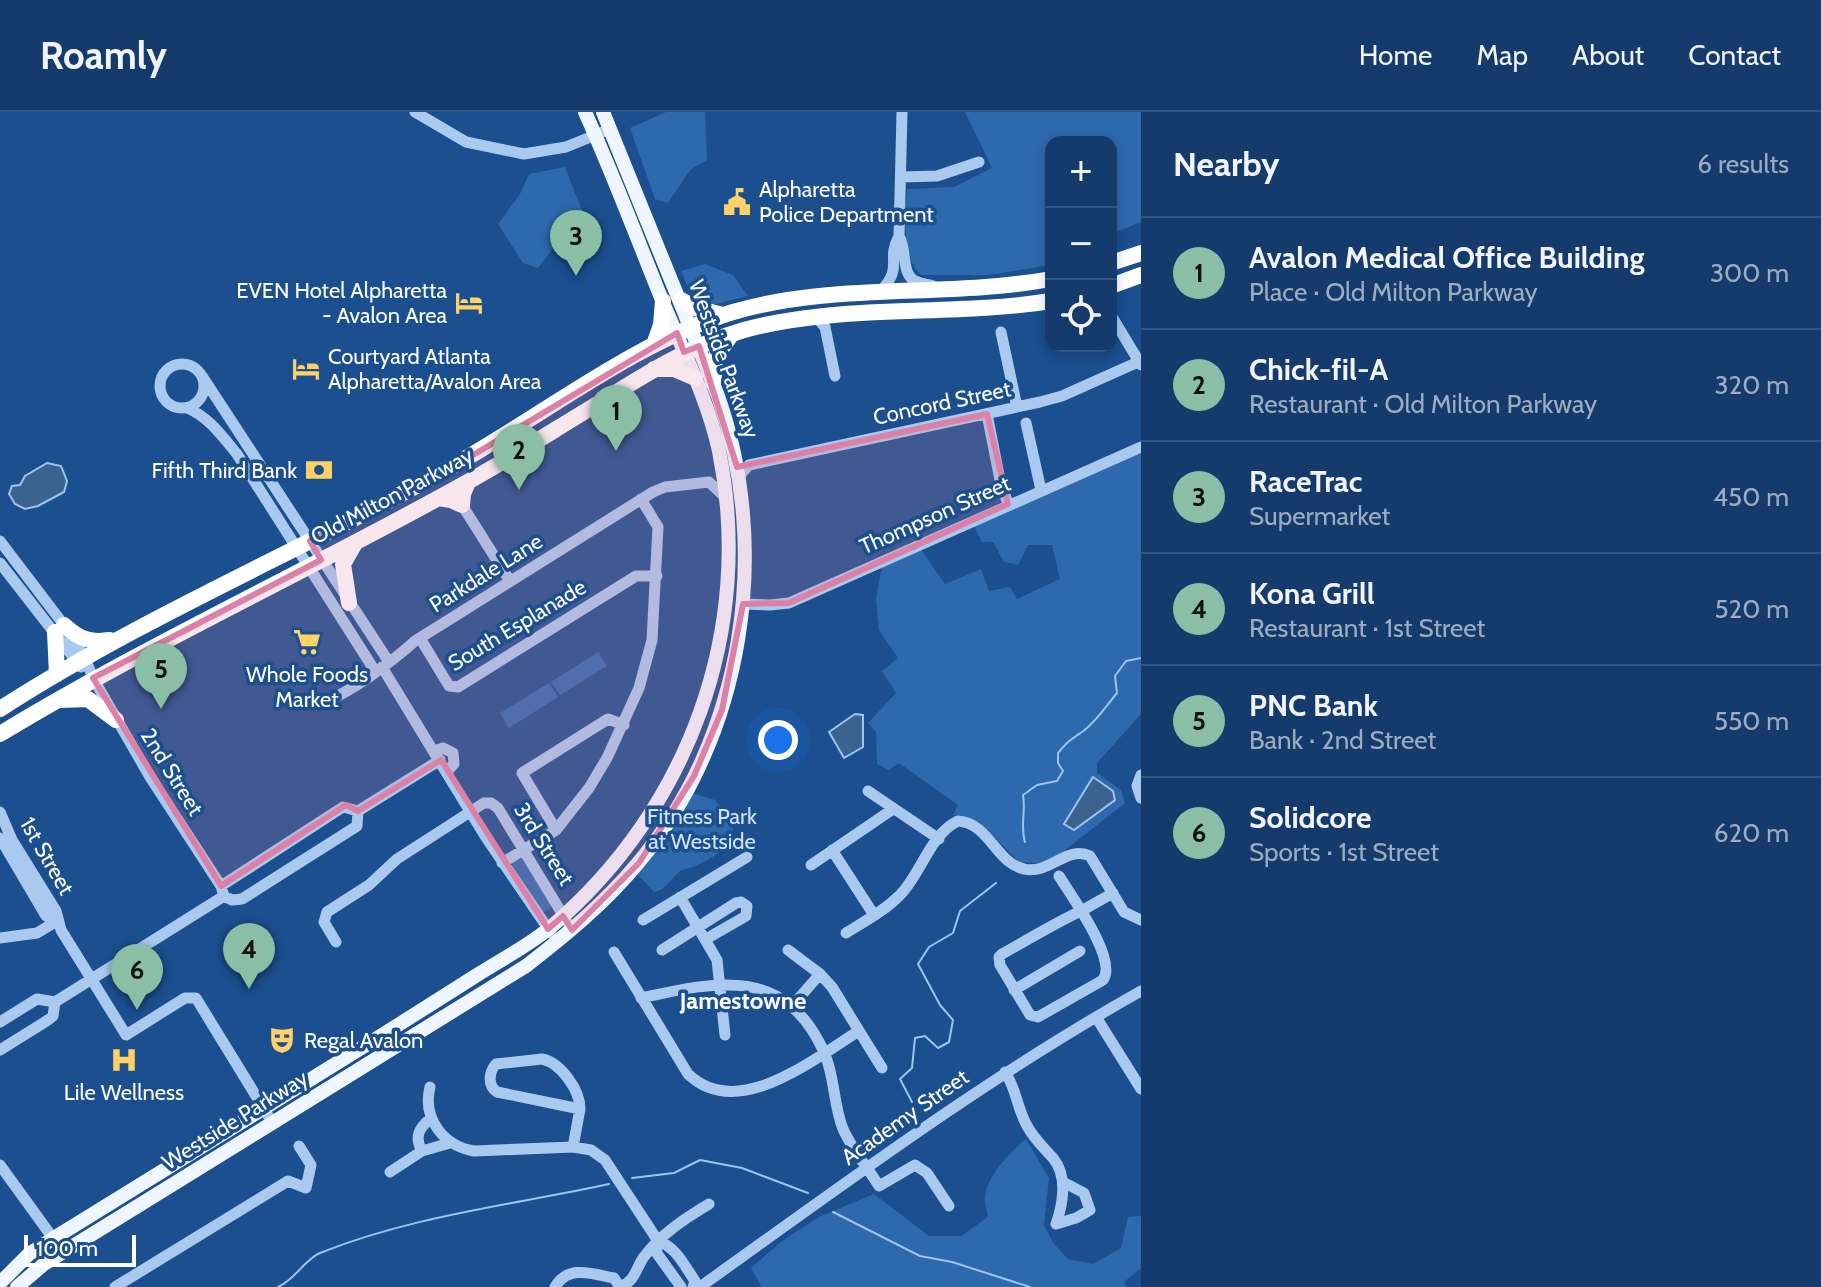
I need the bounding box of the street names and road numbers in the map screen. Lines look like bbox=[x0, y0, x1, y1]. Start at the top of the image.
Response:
street label: Westside Parkway bbox=[683, 276, 765, 442]
street label: Concord Street bbox=[871, 375, 1014, 431]
street label: Old Milton Parkway bbox=[306, 442, 478, 550]
street label: Thompson Street bbox=[855, 469, 1015, 560]
street label: Parkdale Lane bbox=[424, 528, 548, 618]
street label: South Esplanade bbox=[443, 573, 591, 677]
street label: 2nd Street bbox=[135, 723, 210, 821]
street label: 3rd Street bbox=[508, 798, 580, 891]
street label: 1st Street bbox=[14, 812, 80, 900]
street label: Academy Street bbox=[836, 1063, 974, 1171]
street label: Westside Parkway bbox=[157, 1064, 313, 1176]

